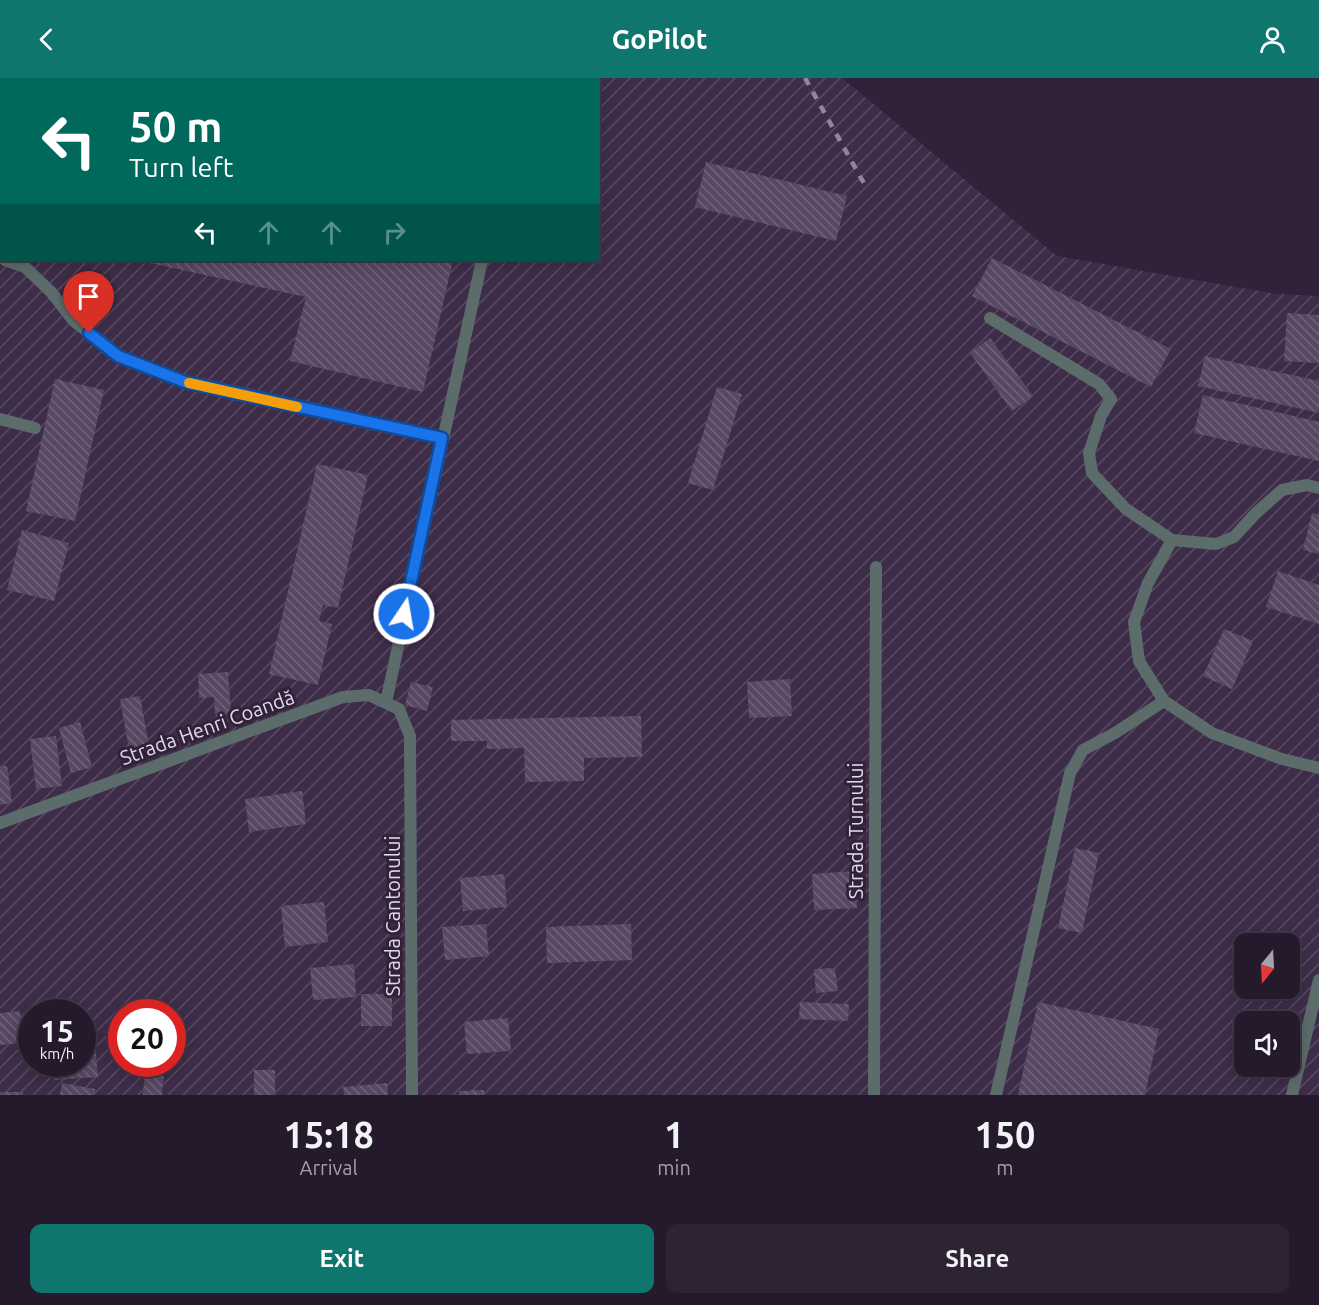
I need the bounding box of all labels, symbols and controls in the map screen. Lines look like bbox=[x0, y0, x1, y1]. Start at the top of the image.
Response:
icon: back bbox=[30, 23, 63, 56]
icon: person bbox=[1256, 23, 1289, 56]
text: GoPilot bbox=[612, 24, 707, 54]
icon: left bbox=[30, 102, 108, 180]
text: 50 m bbox=[129, 103, 223, 150]
text: Turn left bbox=[129, 152, 233, 182]
icon: left bbox=[189, 216, 222, 249]
icon: ahead bbox=[252, 216, 285, 249]
icon: ahead bbox=[315, 216, 348, 249]
icon: right bbox=[378, 216, 411, 249]
pin bbox=[63, 271, 114, 333]
icon: arrive bbox=[72, 280, 105, 313]
position arrow bbox=[372, 582, 436, 646]
street label: Strada Henri Coandă bbox=[117, 685, 297, 769]
street label: Strada Turnului bbox=[844, 763, 867, 899]
street label: Strada Cantonului bbox=[381, 836, 404, 996]
north arrow bbox=[1234, 933, 1300, 999]
map controls bbox=[1234, 933, 1300, 1077]
speed limit sign: 20 bbox=[108, 999, 186, 1077]
button: sound bbox=[1234, 1011, 1300, 1077]
text: 15 bbox=[40, 1014, 74, 1048]
text: km/h bbox=[40, 1045, 74, 1062]
text: 15:18 bbox=[284, 1114, 374, 1155]
text: 1 bbox=[664, 1114, 684, 1155]
text: 150 bbox=[974, 1114, 1035, 1155]
text: Arrival bbox=[300, 1156, 358, 1179]
text: min bbox=[657, 1156, 691, 1179]
text: m bbox=[996, 1156, 1014, 1179]
button: Exit bbox=[30, 1224, 654, 1293]
button: Share bbox=[666, 1224, 1289, 1293]

